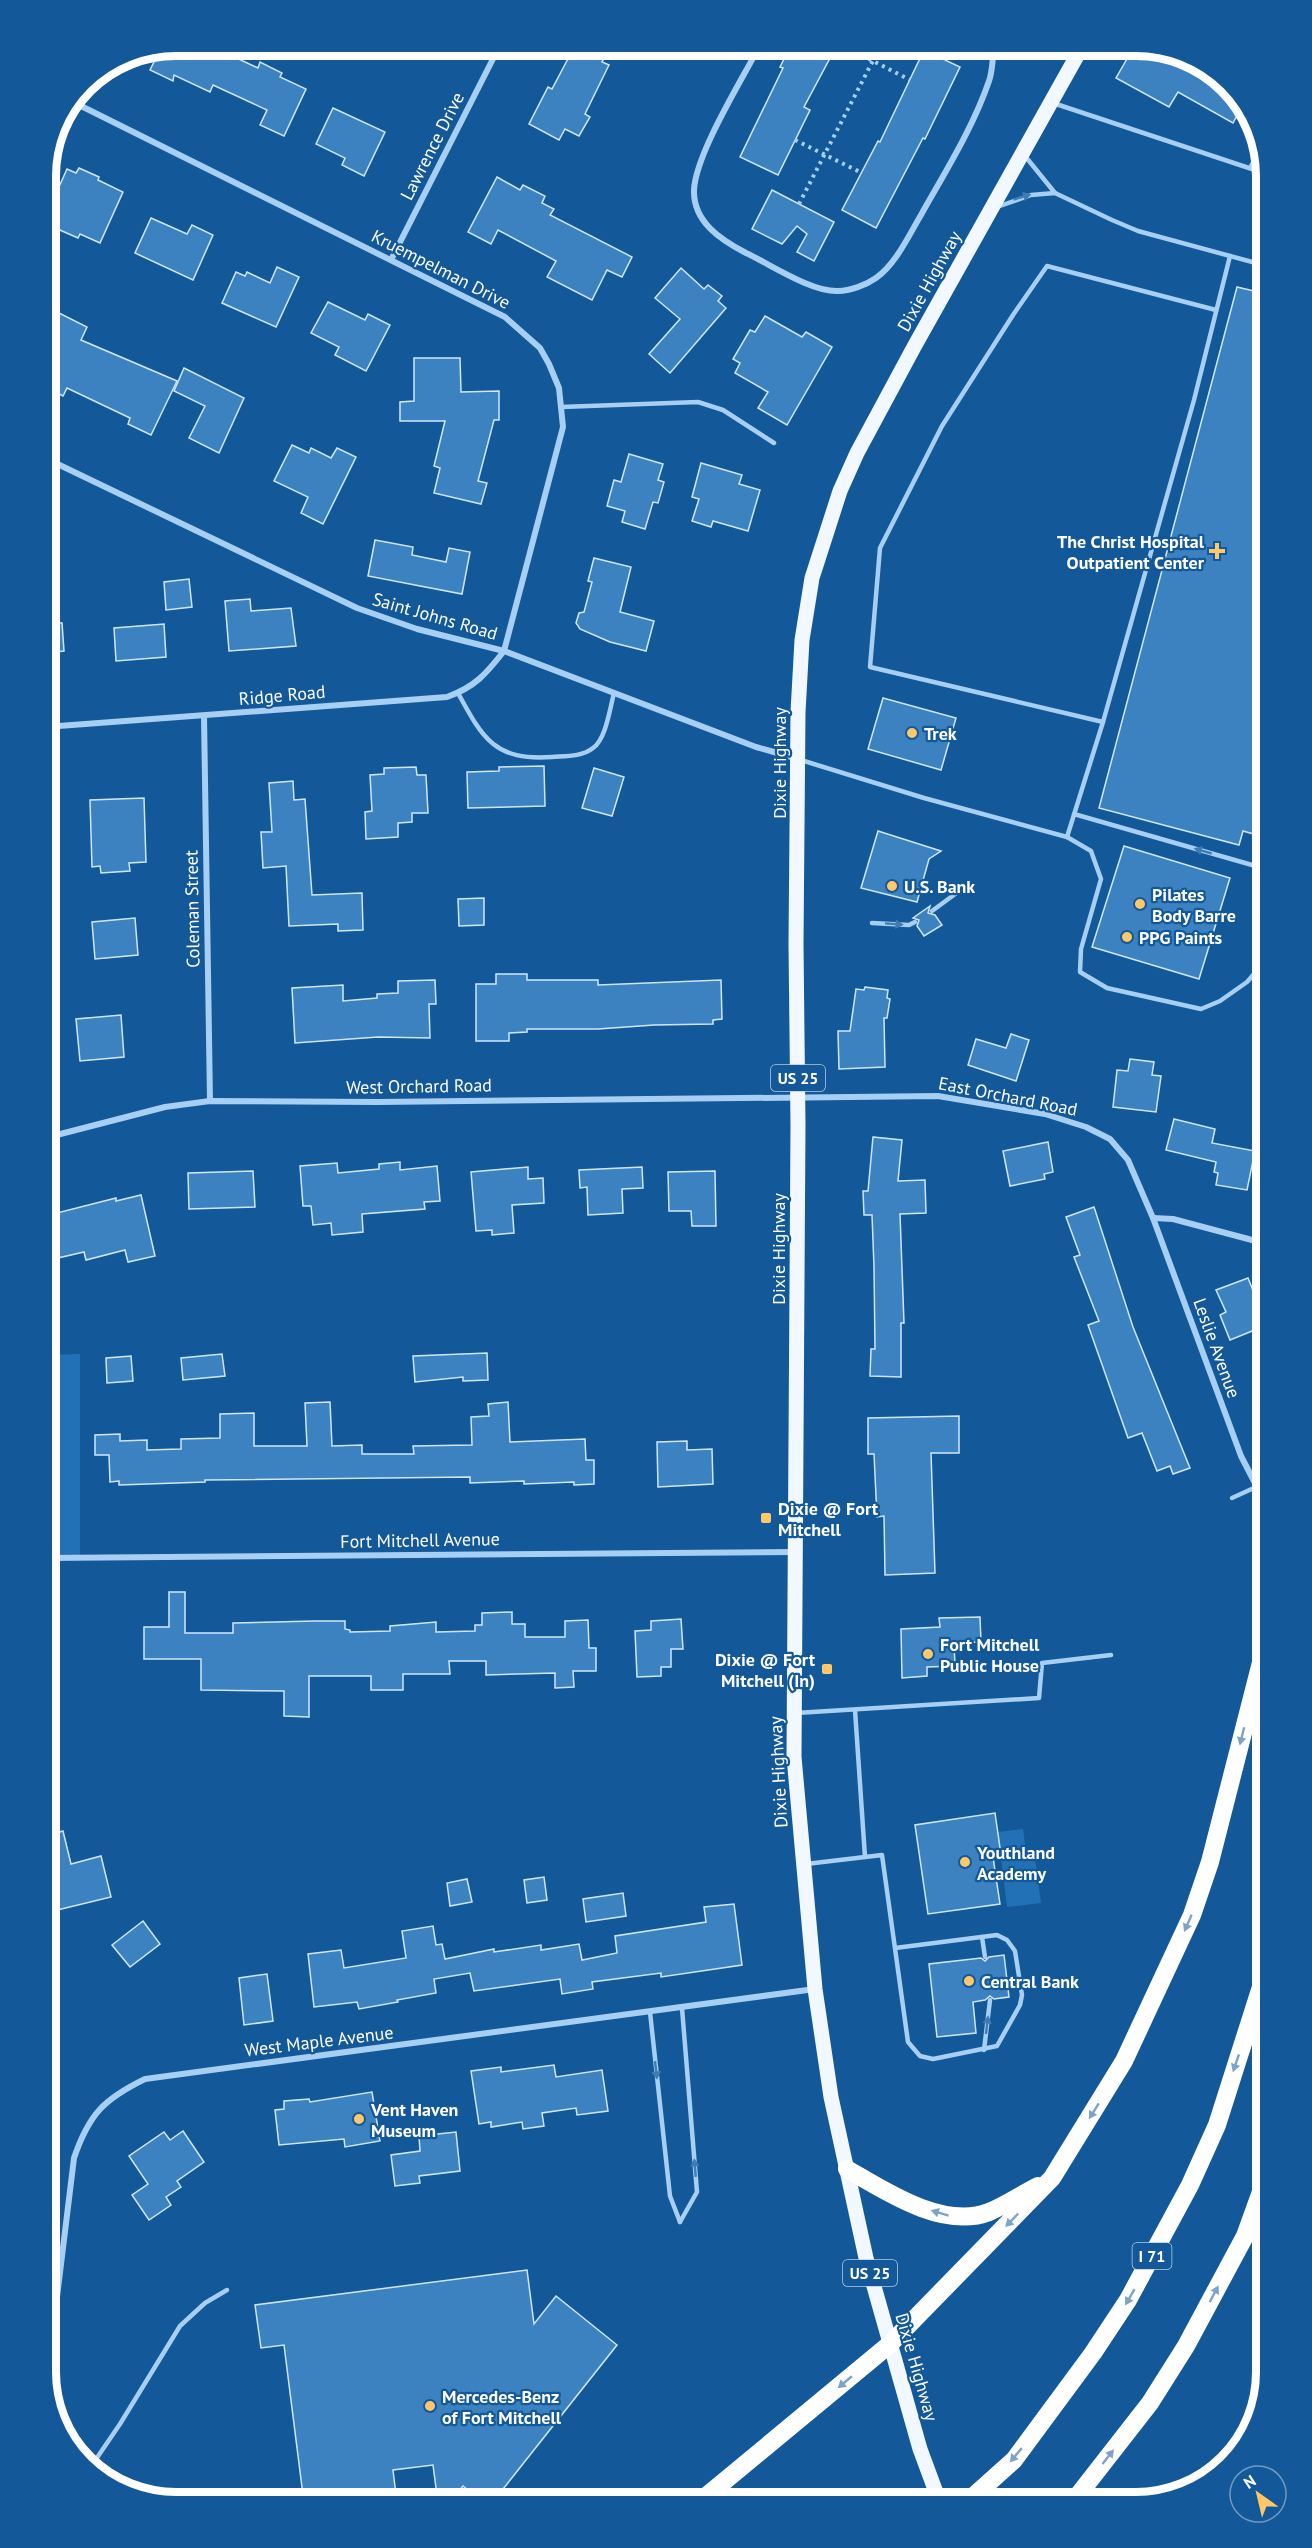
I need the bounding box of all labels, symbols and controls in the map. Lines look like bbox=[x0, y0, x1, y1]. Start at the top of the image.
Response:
street label: Lawrence Drive bbox=[395, 88, 469, 204]
one-way arrow bbox=[1013, 192, 1031, 201]
street label: Kruempelman Drive bbox=[368, 224, 514, 314]
street label: Dixie Highway bbox=[892, 226, 966, 335]
place label: The Christ Hospital Outpatient Center bbox=[1057, 530, 1205, 574]
marker: The Christ Hospital Outpatient Center bbox=[1208, 542, 1226, 560]
street label: Saint Johns Road bbox=[370, 587, 500, 645]
street label: Ridge Road bbox=[238, 680, 326, 710]
street label: Dixie Highway bbox=[768, 707, 791, 819]
place label: Trek bbox=[924, 722, 957, 745]
marker: Trek bbox=[905, 726, 919, 740]
one-way arrow bbox=[1194, 846, 1212, 855]
street label: Coleman Street bbox=[179, 850, 205, 968]
place label: U.S. Bank bbox=[904, 875, 975, 898]
marker: U.S. Bank bbox=[885, 879, 899, 893]
place label: Pilates Body Barre bbox=[1152, 883, 1236, 927]
marker: Pilates Body Barre bbox=[1133, 897, 1147, 911]
one-way arrow bbox=[885, 920, 904, 929]
place label: PPG Paints bbox=[1139, 926, 1223, 949]
marker: PPG Paints bbox=[1120, 930, 1134, 944]
road number: US 25 bbox=[771, 1065, 825, 1091]
street label: East Orchard Road bbox=[937, 1071, 1079, 1121]
street label: West Orchard Road bbox=[346, 1073, 492, 1099]
street label: Dixie Highway bbox=[767, 1193, 790, 1305]
street label: Leslie Avenue bbox=[1188, 1295, 1246, 1401]
place label: Dixie @ Fort Mitchell bbox=[778, 1497, 879, 1541]
marker: Dixie @ Fort Mitchell bbox=[759, 1511, 773, 1525]
street label: Fort Mitchell Avenue bbox=[340, 1527, 500, 1553]
place label: Fort Mitchell Public House bbox=[940, 1633, 1040, 1677]
marker: Fort Mitchell Public House bbox=[921, 1647, 935, 1661]
place label: Dixie @ Fort Mitchell (In) bbox=[715, 1648, 816, 1692]
marker: Dixie @ Fort Mitchell (In) bbox=[820, 1662, 834, 1676]
street label: Dixie Highway bbox=[764, 1715, 792, 1828]
one-way arrow bbox=[1237, 1727, 1246, 1745]
place label: Youthland Academy bbox=[976, 1841, 1055, 1885]
marker: Youthland Academy bbox=[958, 1855, 972, 1869]
one-way arrow bbox=[1183, 1915, 1193, 1933]
place label: Central Bank bbox=[981, 1970, 1079, 1993]
marker: Central Bank bbox=[962, 1974, 976, 1988]
one-way arrow bbox=[982, 2015, 991, 2034]
street label: West Maple Avenue bbox=[243, 2020, 395, 2062]
one-way arrow bbox=[1230, 2054, 1240, 2072]
one-way arrow bbox=[652, 2061, 661, 2080]
place label: Vent Haven Museum bbox=[370, 2098, 458, 2142]
one-way arrow bbox=[1088, 2103, 1099, 2119]
marker: Vent Haven Museum bbox=[352, 2112, 366, 2126]
one-way arrow bbox=[690, 2158, 700, 2177]
one-way arrow bbox=[931, 2208, 949, 2217]
one-way arrow bbox=[1005, 2212, 1019, 2226]
road number: I 71 bbox=[1132, 2243, 1172, 2269]
road number: US 25 bbox=[843, 2260, 897, 2286]
one-way arrow bbox=[1209, 2285, 1219, 2302]
one-way arrow bbox=[1124, 2289, 1135, 2305]
street label: Dixie Highway bbox=[891, 2310, 944, 2424]
one-way arrow bbox=[837, 2376, 853, 2389]
place label: Mercedes-Benz of Fort Mitchell bbox=[442, 2385, 562, 2429]
marker: Mercedes-Benz of Fort Mitchell bbox=[423, 2399, 437, 2413]
one-way arrow bbox=[1010, 2447, 1023, 2462]
one-way arrow bbox=[1102, 2449, 1115, 2465]
north arrow bbox=[1228, 2464, 1288, 2524]
text: N bbox=[1240, 2470, 1260, 2493]

